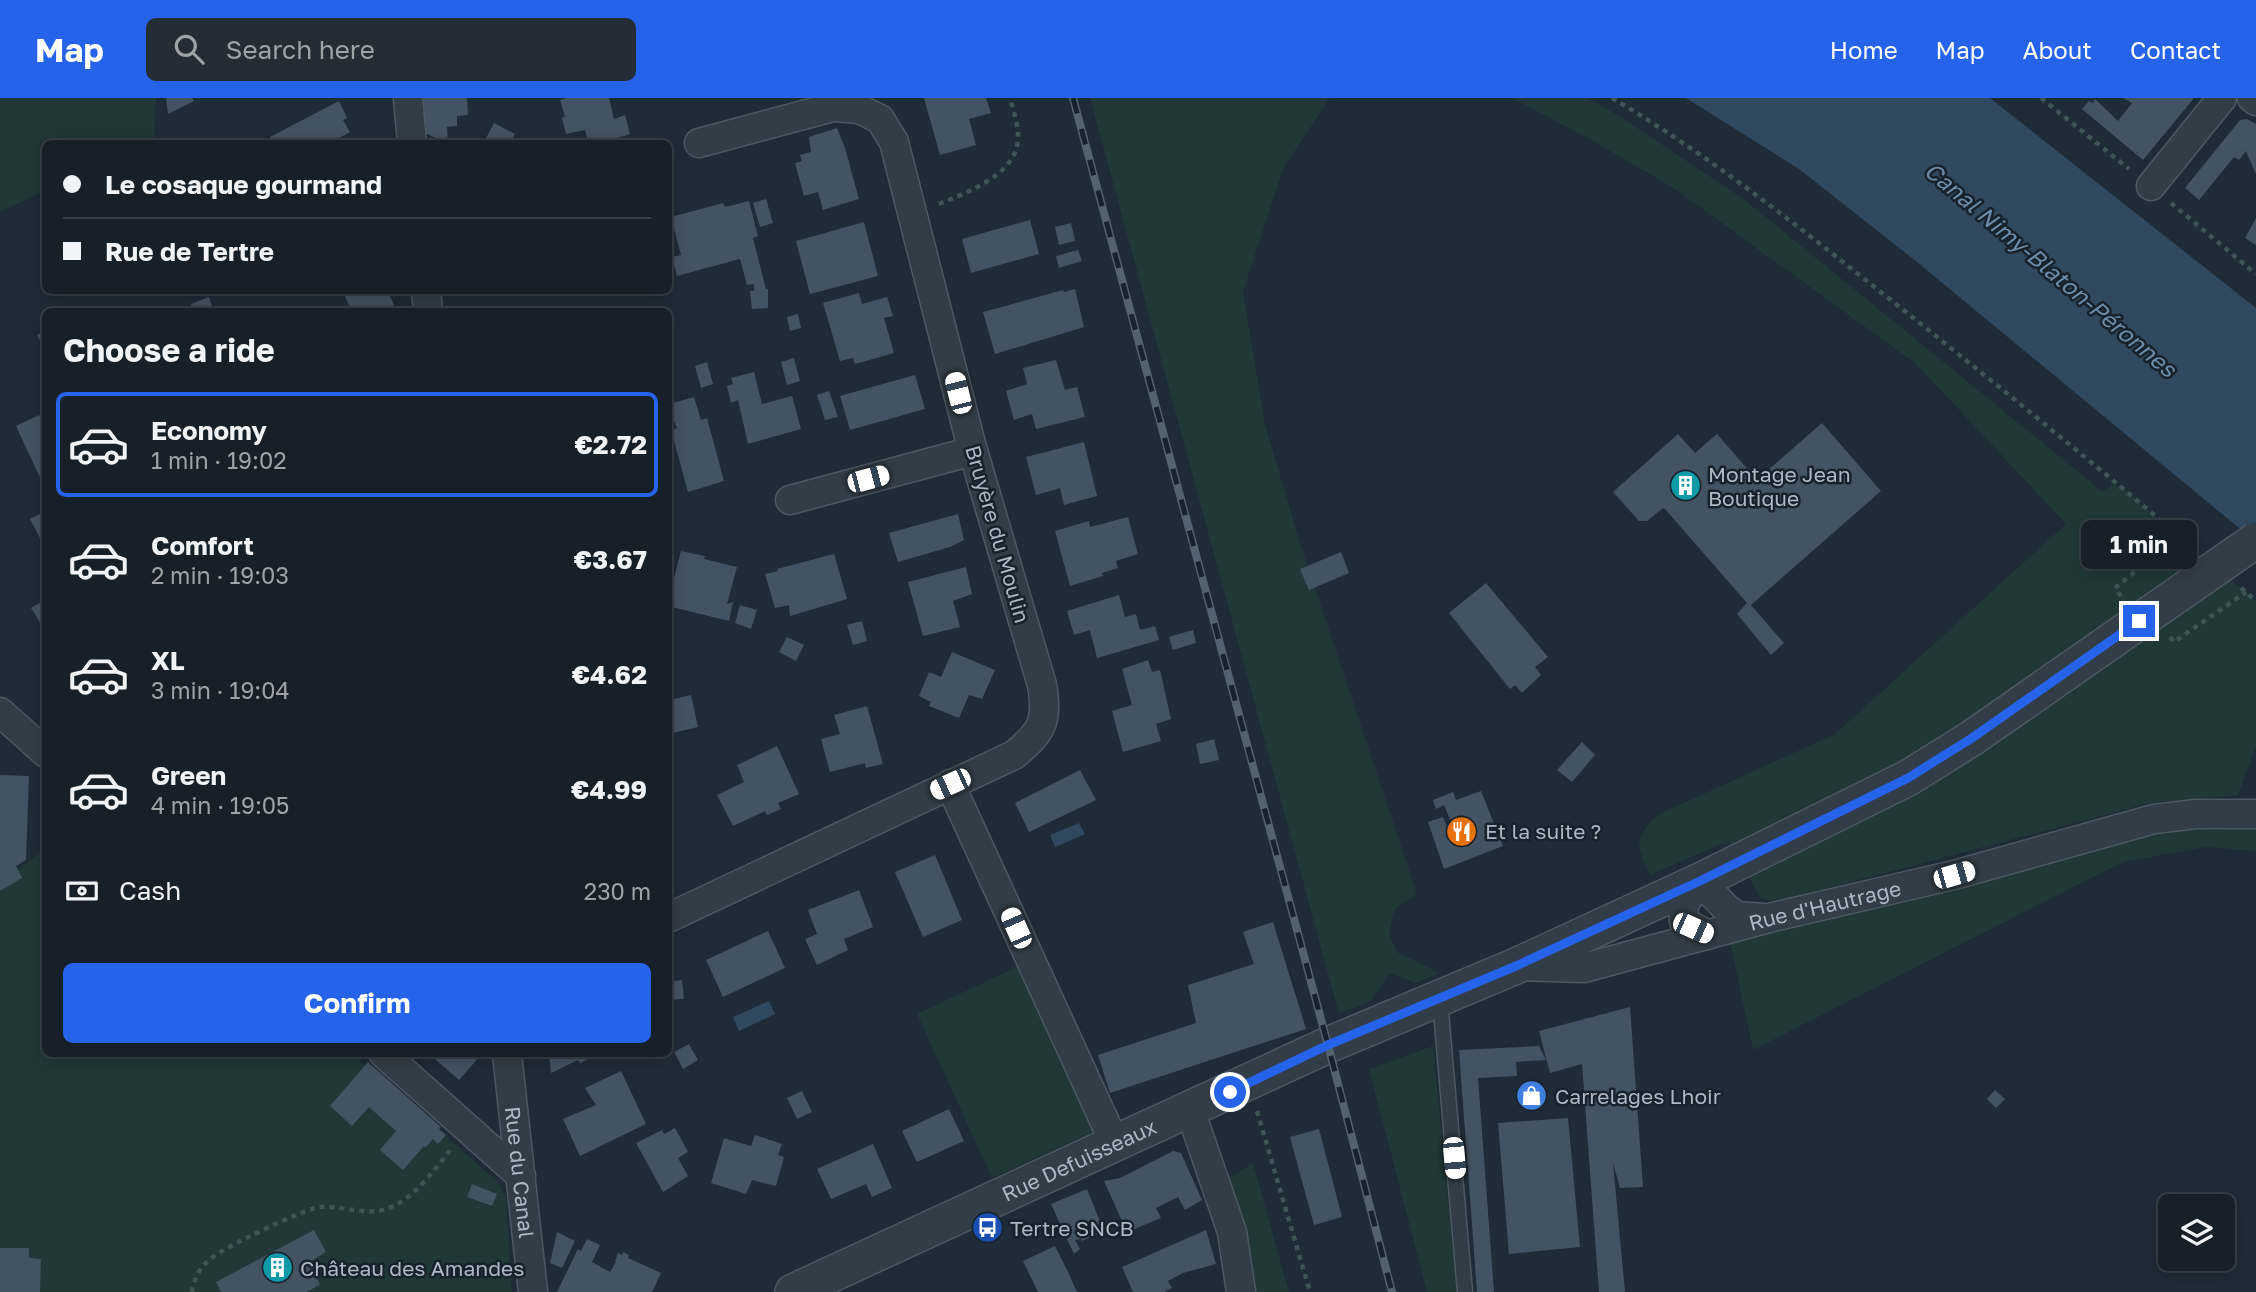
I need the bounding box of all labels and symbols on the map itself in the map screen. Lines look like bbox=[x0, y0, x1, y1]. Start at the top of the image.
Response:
water label: Canal Nimy-Blaton-Péronnes bbox=[1920, 156, 2183, 383]
car bbox=[943, 370, 974, 416]
street label: Bruyère du Moulin bbox=[960, 442, 1036, 626]
place label: Montage Jean Boutique bbox=[1708, 461, 1851, 511]
car bbox=[845, 463, 892, 495]
building icon: Montage Jean Boutique bbox=[1668, 469, 1702, 503]
callout: 1 min bbox=[2081, 519, 2197, 568]
route end bbox=[2123, 605, 2155, 637]
car bbox=[927, 766, 974, 802]
restaurant icon: Et la suite ? bbox=[1445, 814, 1479, 848]
place label: Et la suite ? bbox=[1485, 818, 1601, 844]
car bbox=[1931, 859, 1978, 891]
street label: Rue d'Hautrage bbox=[1746, 875, 1904, 936]
car bbox=[998, 905, 1035, 951]
car bbox=[1670, 910, 1717, 946]
route start bbox=[1214, 1076, 1246, 1108]
shop icon: Carrelages Lhoir bbox=[1515, 1079, 1549, 1113]
place label: Carrelages Lhoir bbox=[1555, 1083, 1721, 1109]
street label: Rue du Canal bbox=[500, 1105, 540, 1240]
street label: Rue Defuisseaux bbox=[998, 1113, 1161, 1207]
car bbox=[1442, 1136, 1467, 1180]
bus stop icon: Tertre SNCB bbox=[970, 1211, 1004, 1245]
place label: Tertre SNCB bbox=[1010, 1215, 1133, 1241]
building icon: Château des Amandes bbox=[260, 1251, 294, 1285]
place label: Château des Amandes bbox=[300, 1255, 524, 1281]

